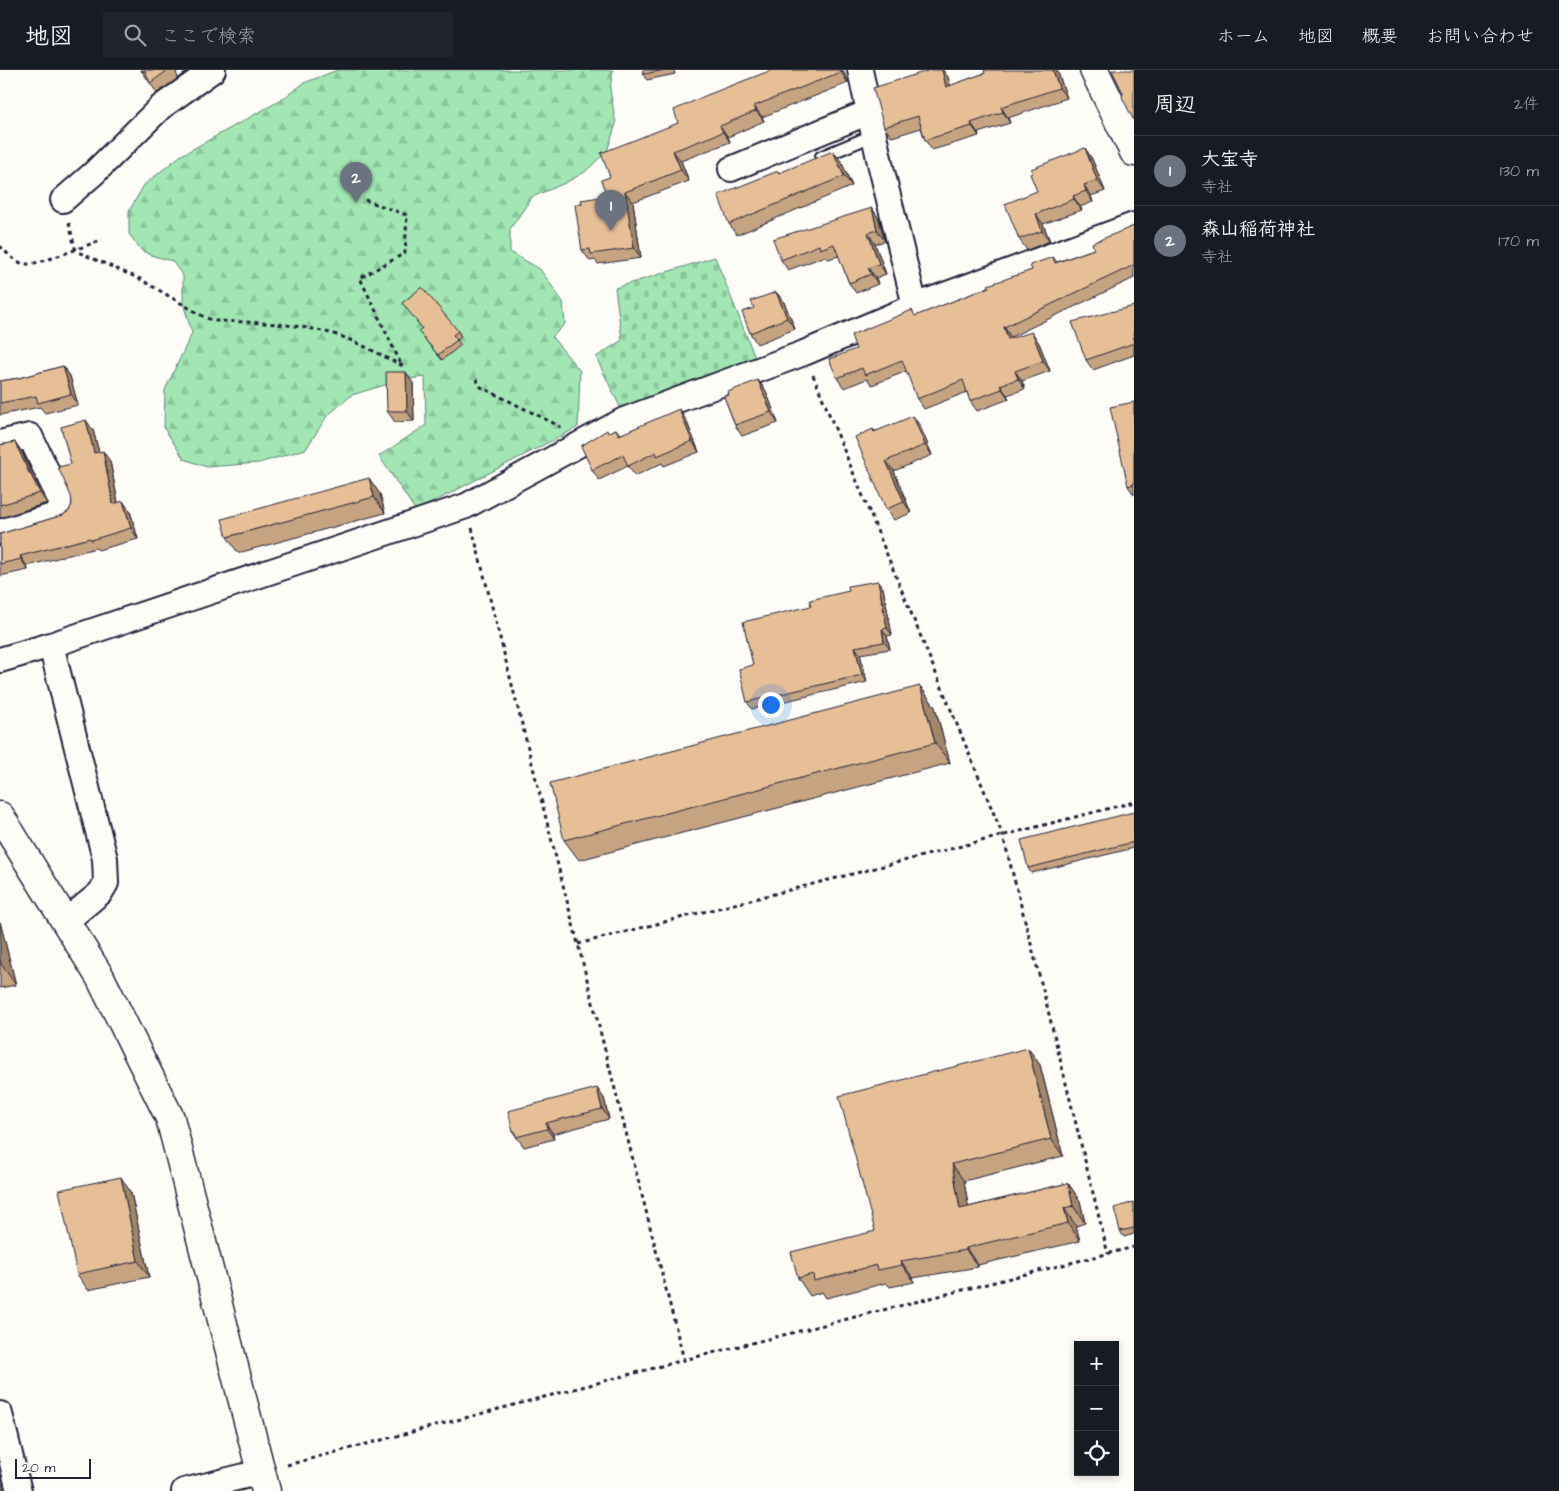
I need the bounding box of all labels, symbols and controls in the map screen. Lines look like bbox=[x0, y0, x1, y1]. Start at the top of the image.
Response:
search box bbox=[103, 12, 453, 57]
text: 地図 bbox=[25, 20, 73, 54]
icon: search bbox=[121, 21, 149, 49]
text: ここで検索 bbox=[161, 23, 256, 50]
text: ホーム bbox=[1217, 24, 1270, 49]
text: 地図 bbox=[1298, 24, 1334, 49]
text: 概要 bbox=[1362, 24, 1398, 49]
text: お問い合わせ bbox=[1426, 24, 1534, 49]
text: 周辺 bbox=[1154, 90, 1196, 119]
text: 2件 bbox=[1514, 93, 1539, 115]
text: 大宝寺 bbox=[1201, 146, 1258, 173]
text: 1 bbox=[1169, 160, 1171, 182]
text: 130 m bbox=[1500, 160, 1539, 182]
pin: 2 bbox=[340, 162, 372, 203]
text: 寺社 bbox=[1201, 176, 1233, 198]
pin: 1 bbox=[595, 190, 627, 231]
text: 森山稲荷神社 bbox=[1201, 216, 1315, 243]
text: 2 bbox=[1165, 230, 1175, 252]
text: 170 m bbox=[1498, 230, 1539, 252]
text: 寺社 bbox=[1201, 246, 1233, 268]
your location bbox=[758, 692, 784, 718]
map controls bbox=[1074, 1341, 1119, 1476]
button: + bbox=[1074, 1341, 1119, 1386]
button: − bbox=[1074, 1386, 1119, 1431]
button: locate bbox=[1074, 1431, 1119, 1476]
scale bar bbox=[15, 1456, 91, 1479]
text: 20 m bbox=[22, 1458, 55, 1478]

